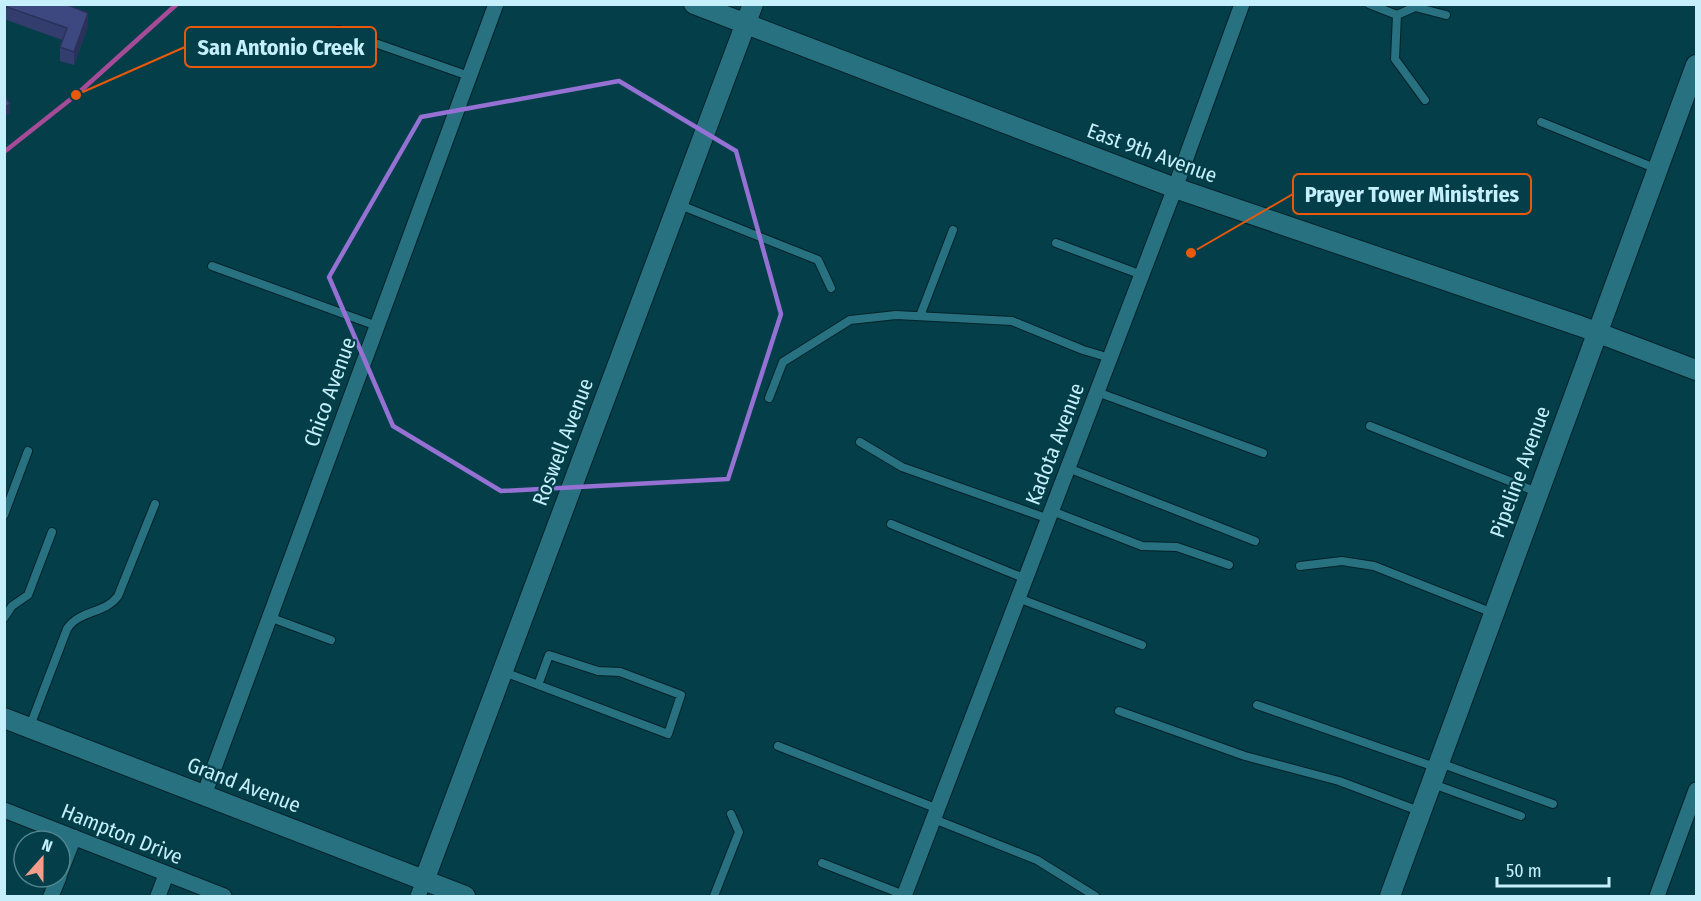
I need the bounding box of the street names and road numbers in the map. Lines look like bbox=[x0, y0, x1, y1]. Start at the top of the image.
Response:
street label: East 9th Avenue bbox=[1083, 117, 1221, 189]
street label: Chico Avenue bbox=[298, 334, 362, 450]
street label: Roswell Avenue bbox=[527, 375, 599, 509]
street label: Kadota Avenue bbox=[1020, 379, 1090, 509]
street label: Pipeline Avenue bbox=[1484, 403, 1556, 541]
street label: Grand Avenue bbox=[184, 751, 304, 819]
street label: Hampton Drive bbox=[58, 798, 186, 870]

